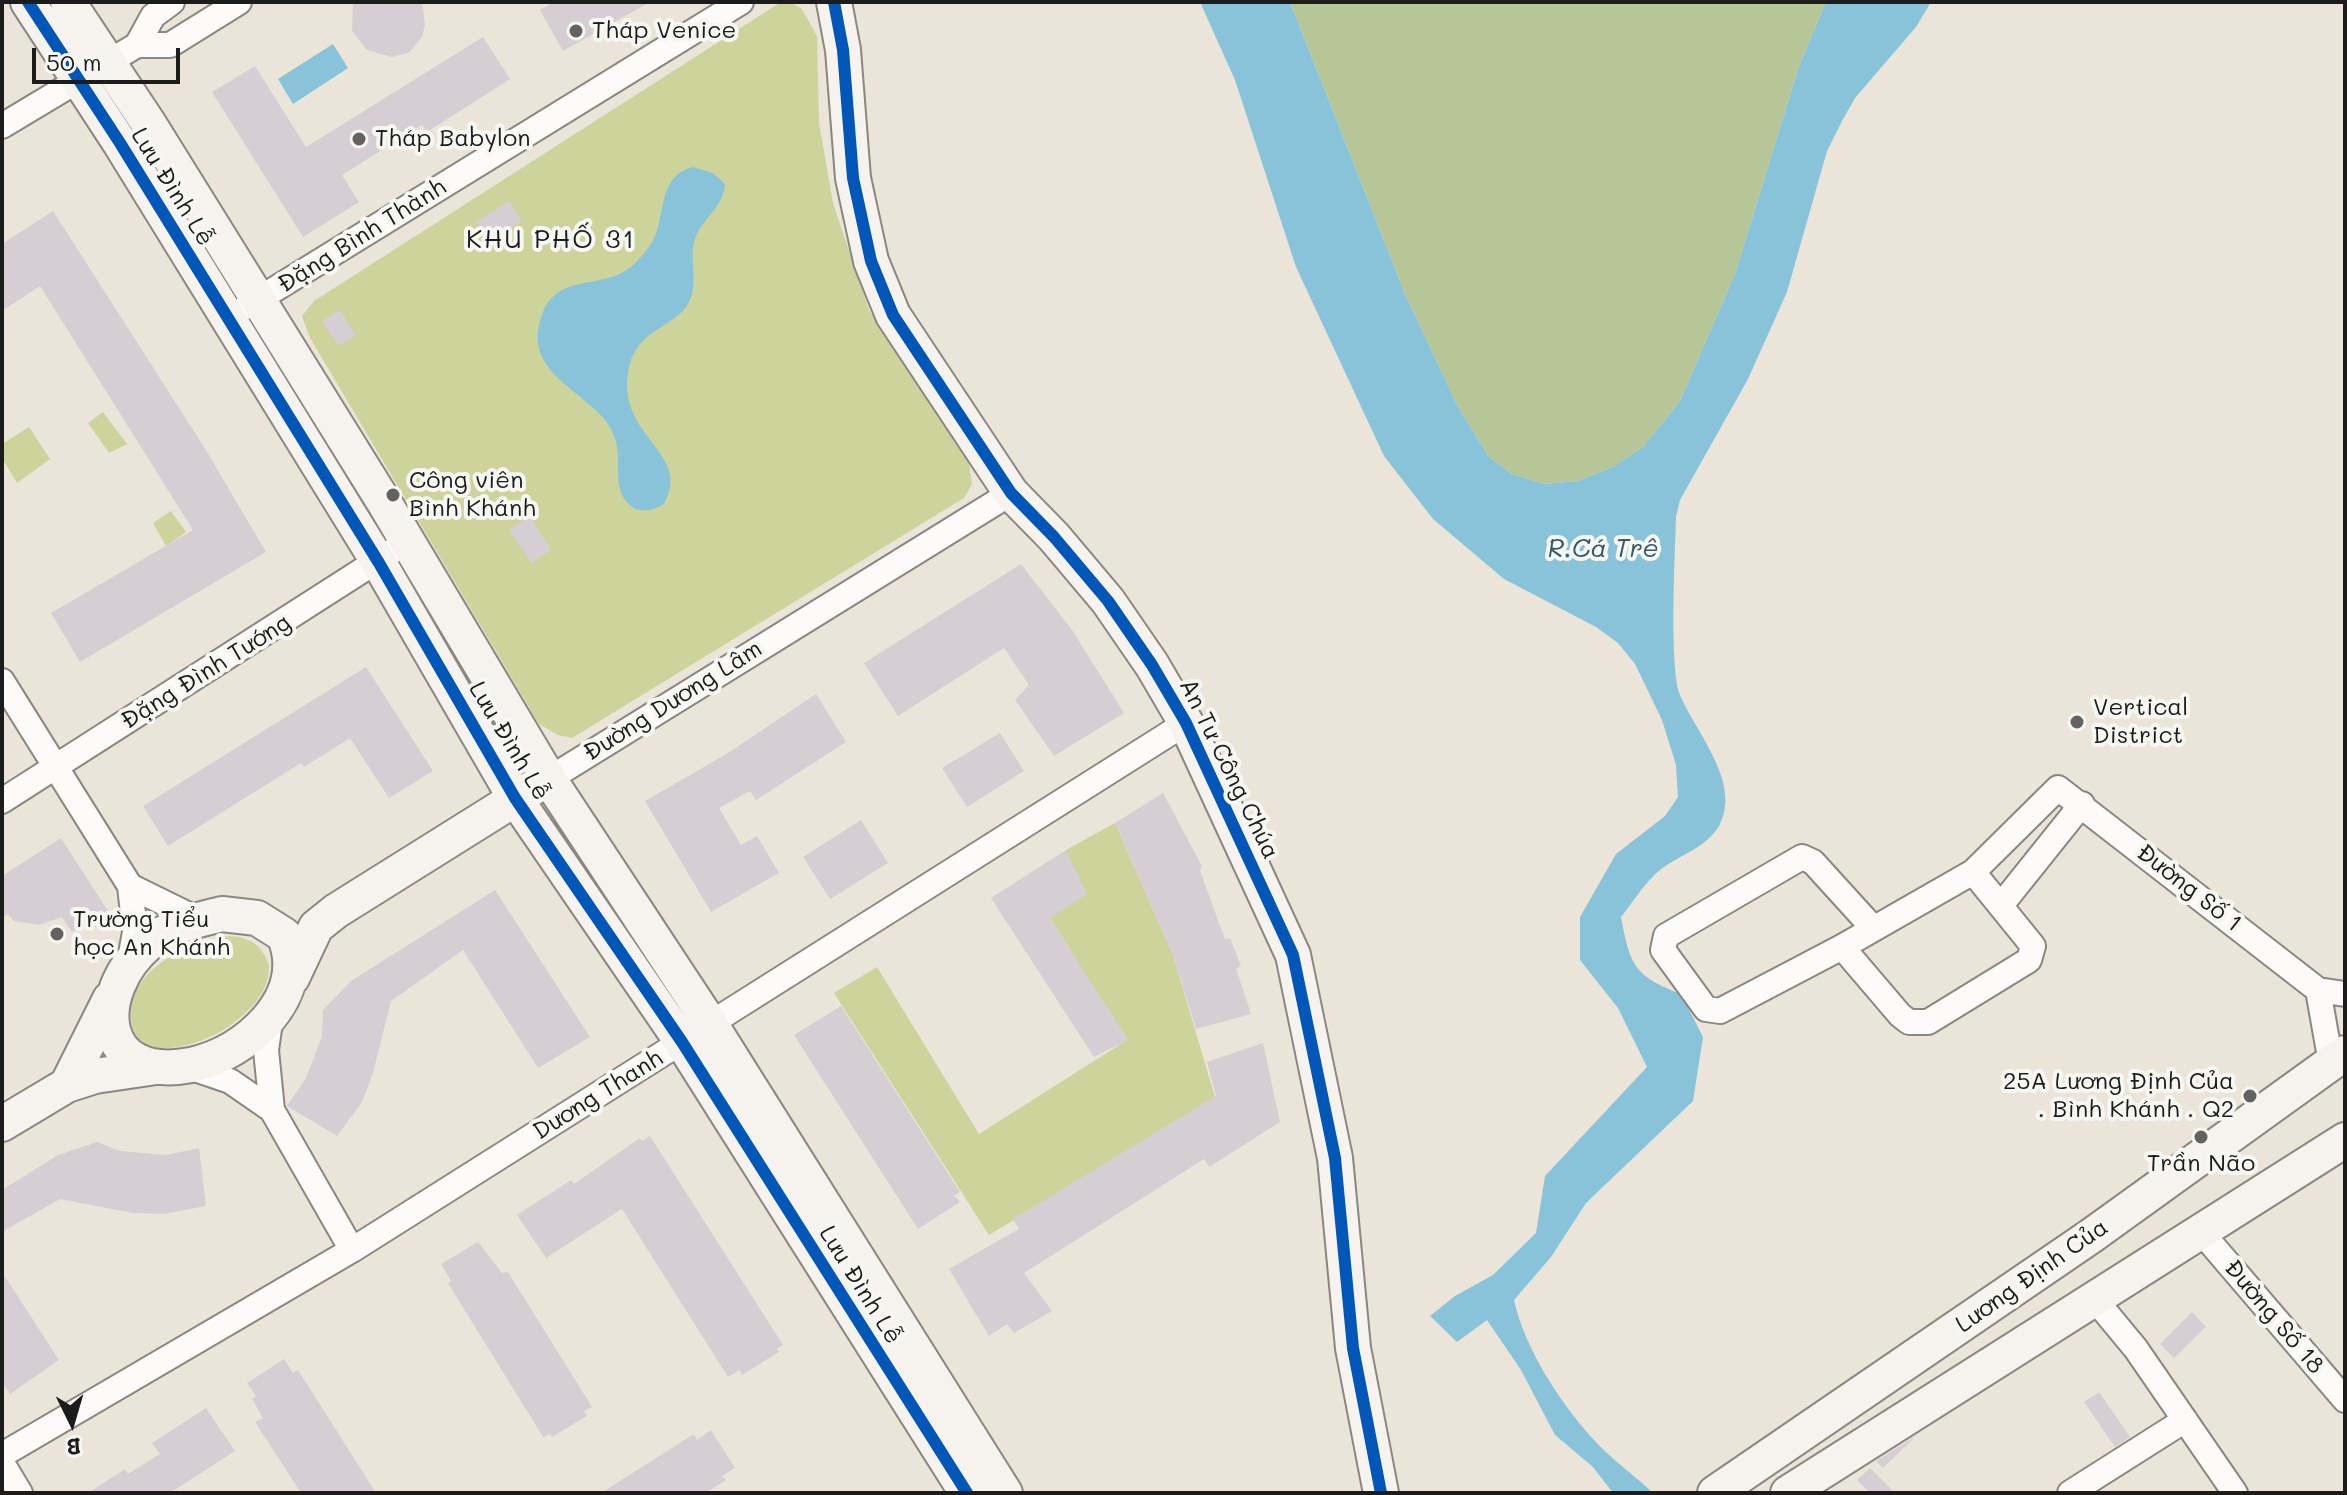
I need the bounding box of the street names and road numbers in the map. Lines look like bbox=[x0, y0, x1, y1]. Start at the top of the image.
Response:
street label: Lưu Đình Lễ bbox=[124, 123, 220, 251]
street label: Đặng Bình Thành bbox=[273, 173, 451, 299]
street label: Đặng Đình Tướng bbox=[116, 608, 296, 736]
street label: Đường Dương Lâm bbox=[578, 634, 768, 768]
street label: An Tư Công Chúa bbox=[1173, 674, 1285, 864]
street label: Lưu Đình Lễ bbox=[462, 676, 556, 806]
street label: Đường Số 1 bbox=[2131, 838, 2247, 938]
street label: Dương Thanh bbox=[528, 1044, 668, 1146]
street label: Lương Định Của bbox=[1950, 1213, 2114, 1339]
street label: Lưu Đình Lễ bbox=[812, 1221, 908, 1349]
street label: Đường Số 18 bbox=[2218, 1254, 2330, 1380]

